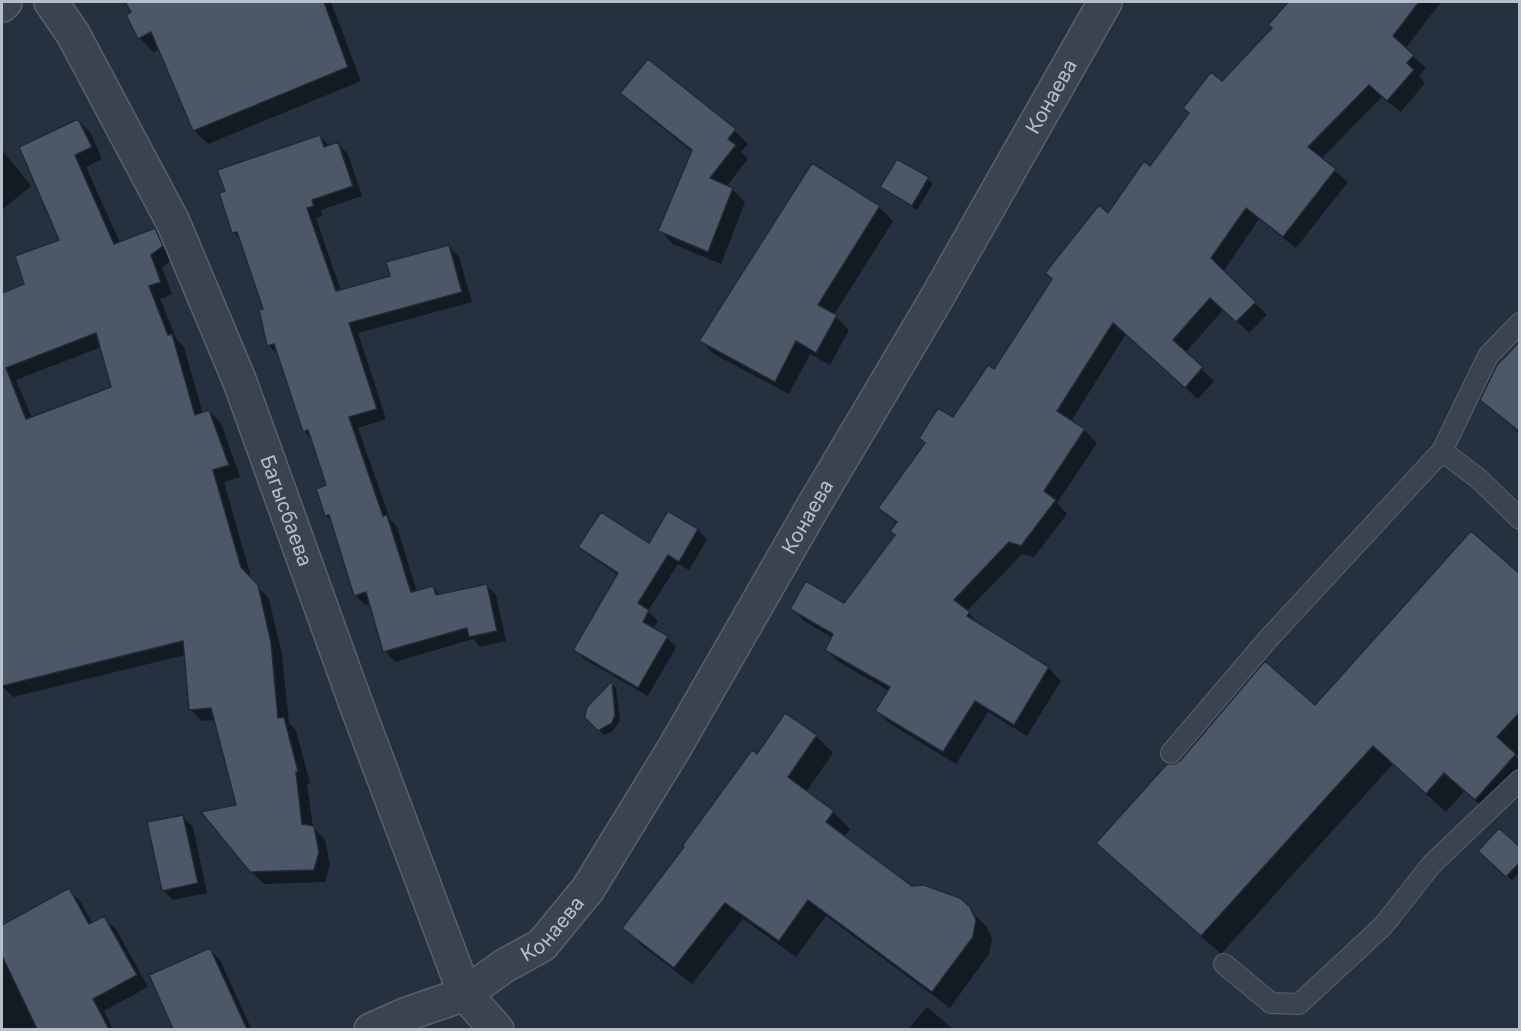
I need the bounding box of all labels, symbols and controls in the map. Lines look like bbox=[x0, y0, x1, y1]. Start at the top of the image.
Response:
street label: Конаева bbox=[1021, 55, 1082, 138]
street label: Багысбаева bbox=[255, 452, 317, 570]
street label: Конаева bbox=[776, 475, 838, 558]
street label: Конаева bbox=[517, 891, 589, 966]

